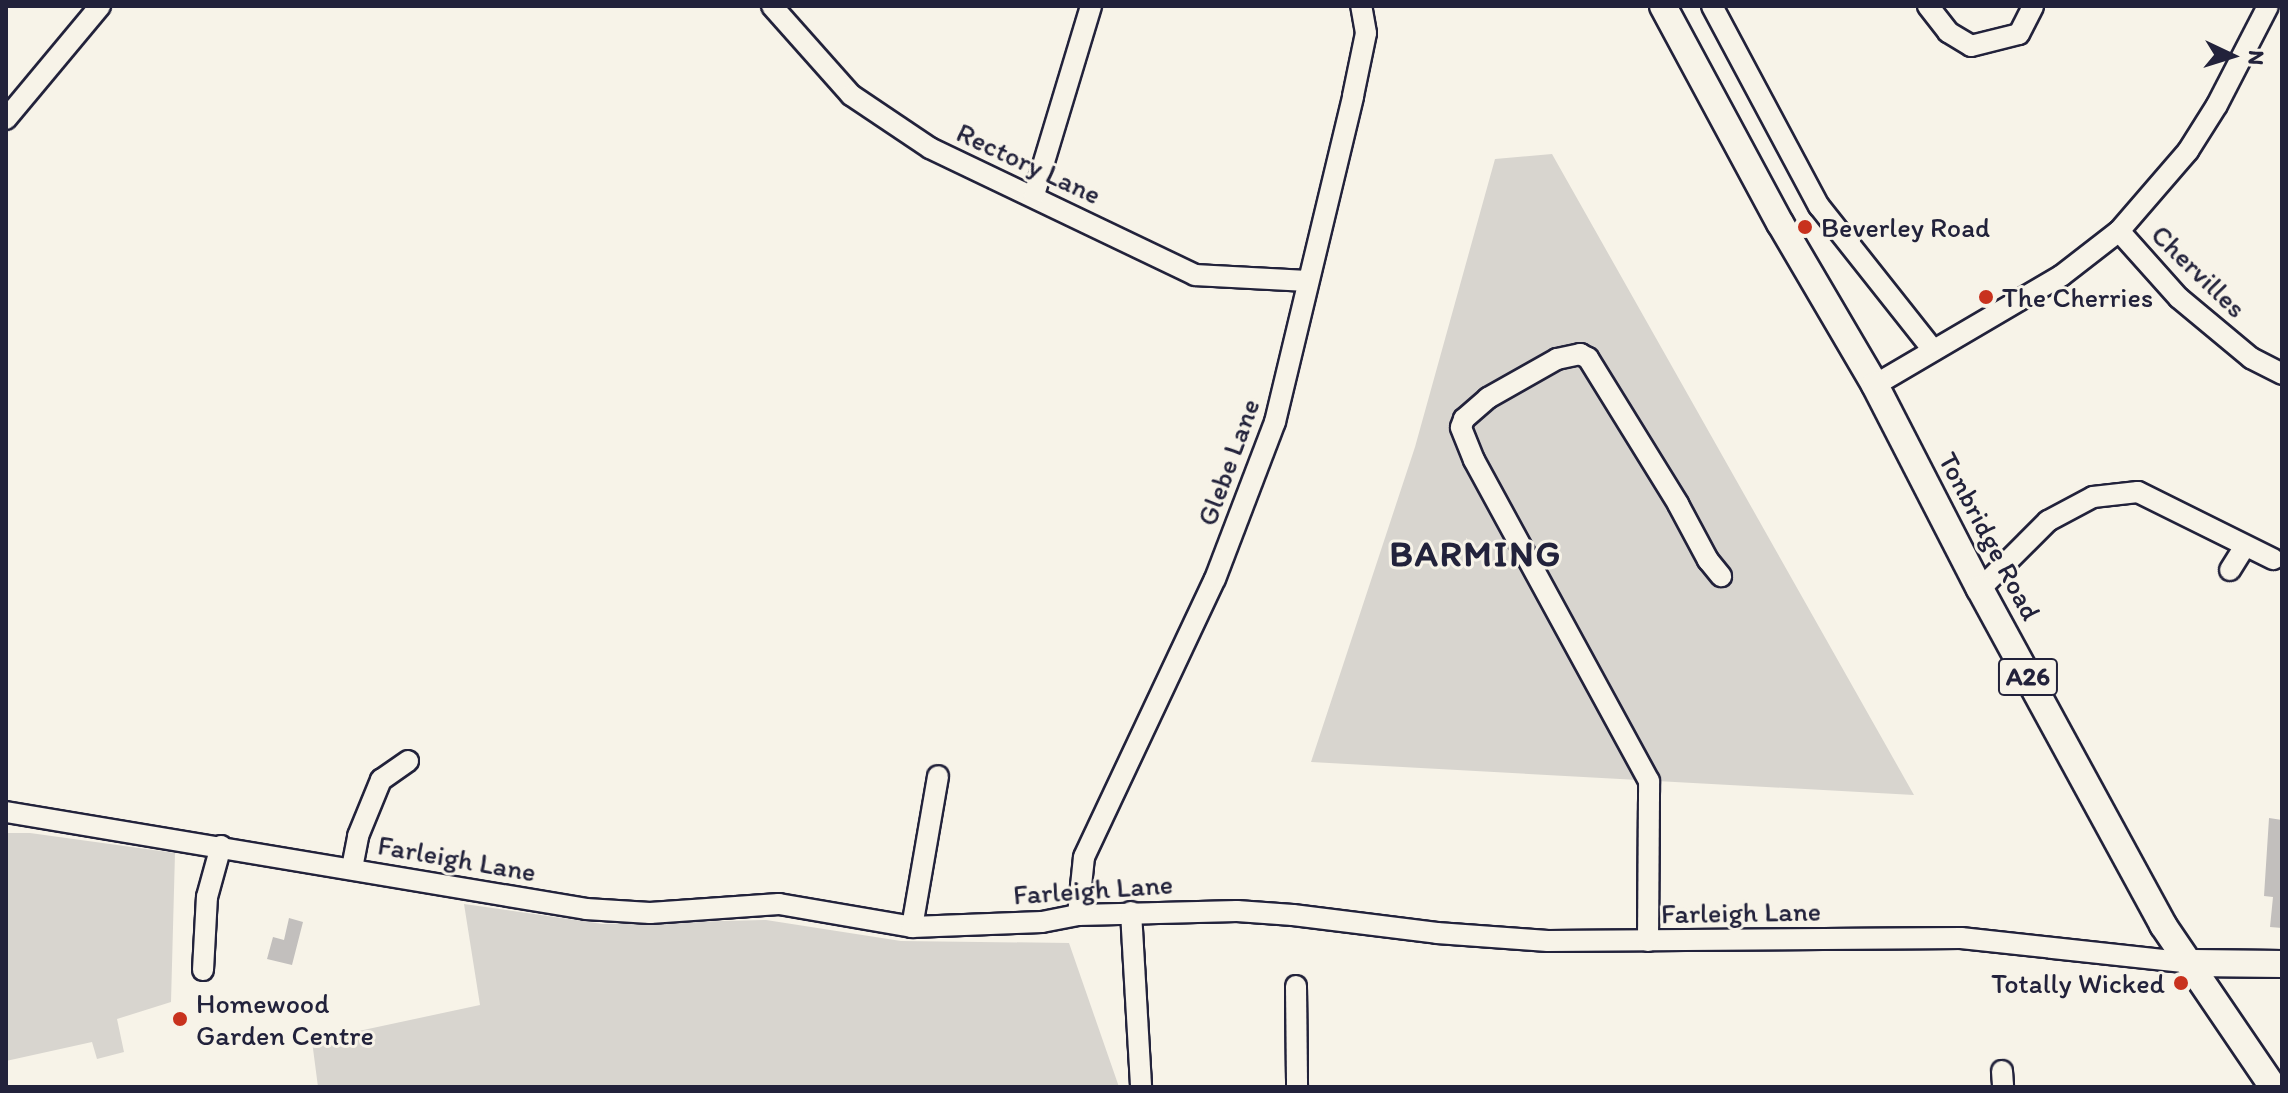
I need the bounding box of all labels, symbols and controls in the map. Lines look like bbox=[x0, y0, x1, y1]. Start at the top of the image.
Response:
north arrow bbox=[2192, 16, 2272, 96]
text: N bbox=[2242, 49, 2270, 66]
street label: Rectory Lane bbox=[951, 115, 1107, 211]
place label: Beverley Road bbox=[1821, 210, 1990, 244]
marker: Beverley Road bbox=[1796, 218, 1814, 236]
street label: Chervilles bbox=[2145, 218, 2253, 324]
place label: The Cherries bbox=[2002, 280, 2154, 314]
marker: The Cherries bbox=[1977, 288, 1995, 306]
street label: Glebe Lane bbox=[1190, 394, 1266, 530]
street label: Tonbridge Road bbox=[1932, 446, 2048, 626]
district label: BARMING bbox=[1391, 532, 1561, 576]
road number: A26 bbox=[1996, 655, 2060, 699]
street label: Farleigh Lane bbox=[375, 827, 539, 889]
street label: Farleigh Lane bbox=[1012, 867, 1174, 911]
street label: Farleigh Lane bbox=[1660, 894, 1822, 930]
place label: Totally Wicked bbox=[1991, 966, 2165, 1000]
marker: Totally Wicked bbox=[2172, 974, 2190, 992]
place label: Homewood Garden Centre bbox=[196, 986, 374, 1052]
marker: Homewood Garden Centre bbox=[171, 1010, 189, 1028]

